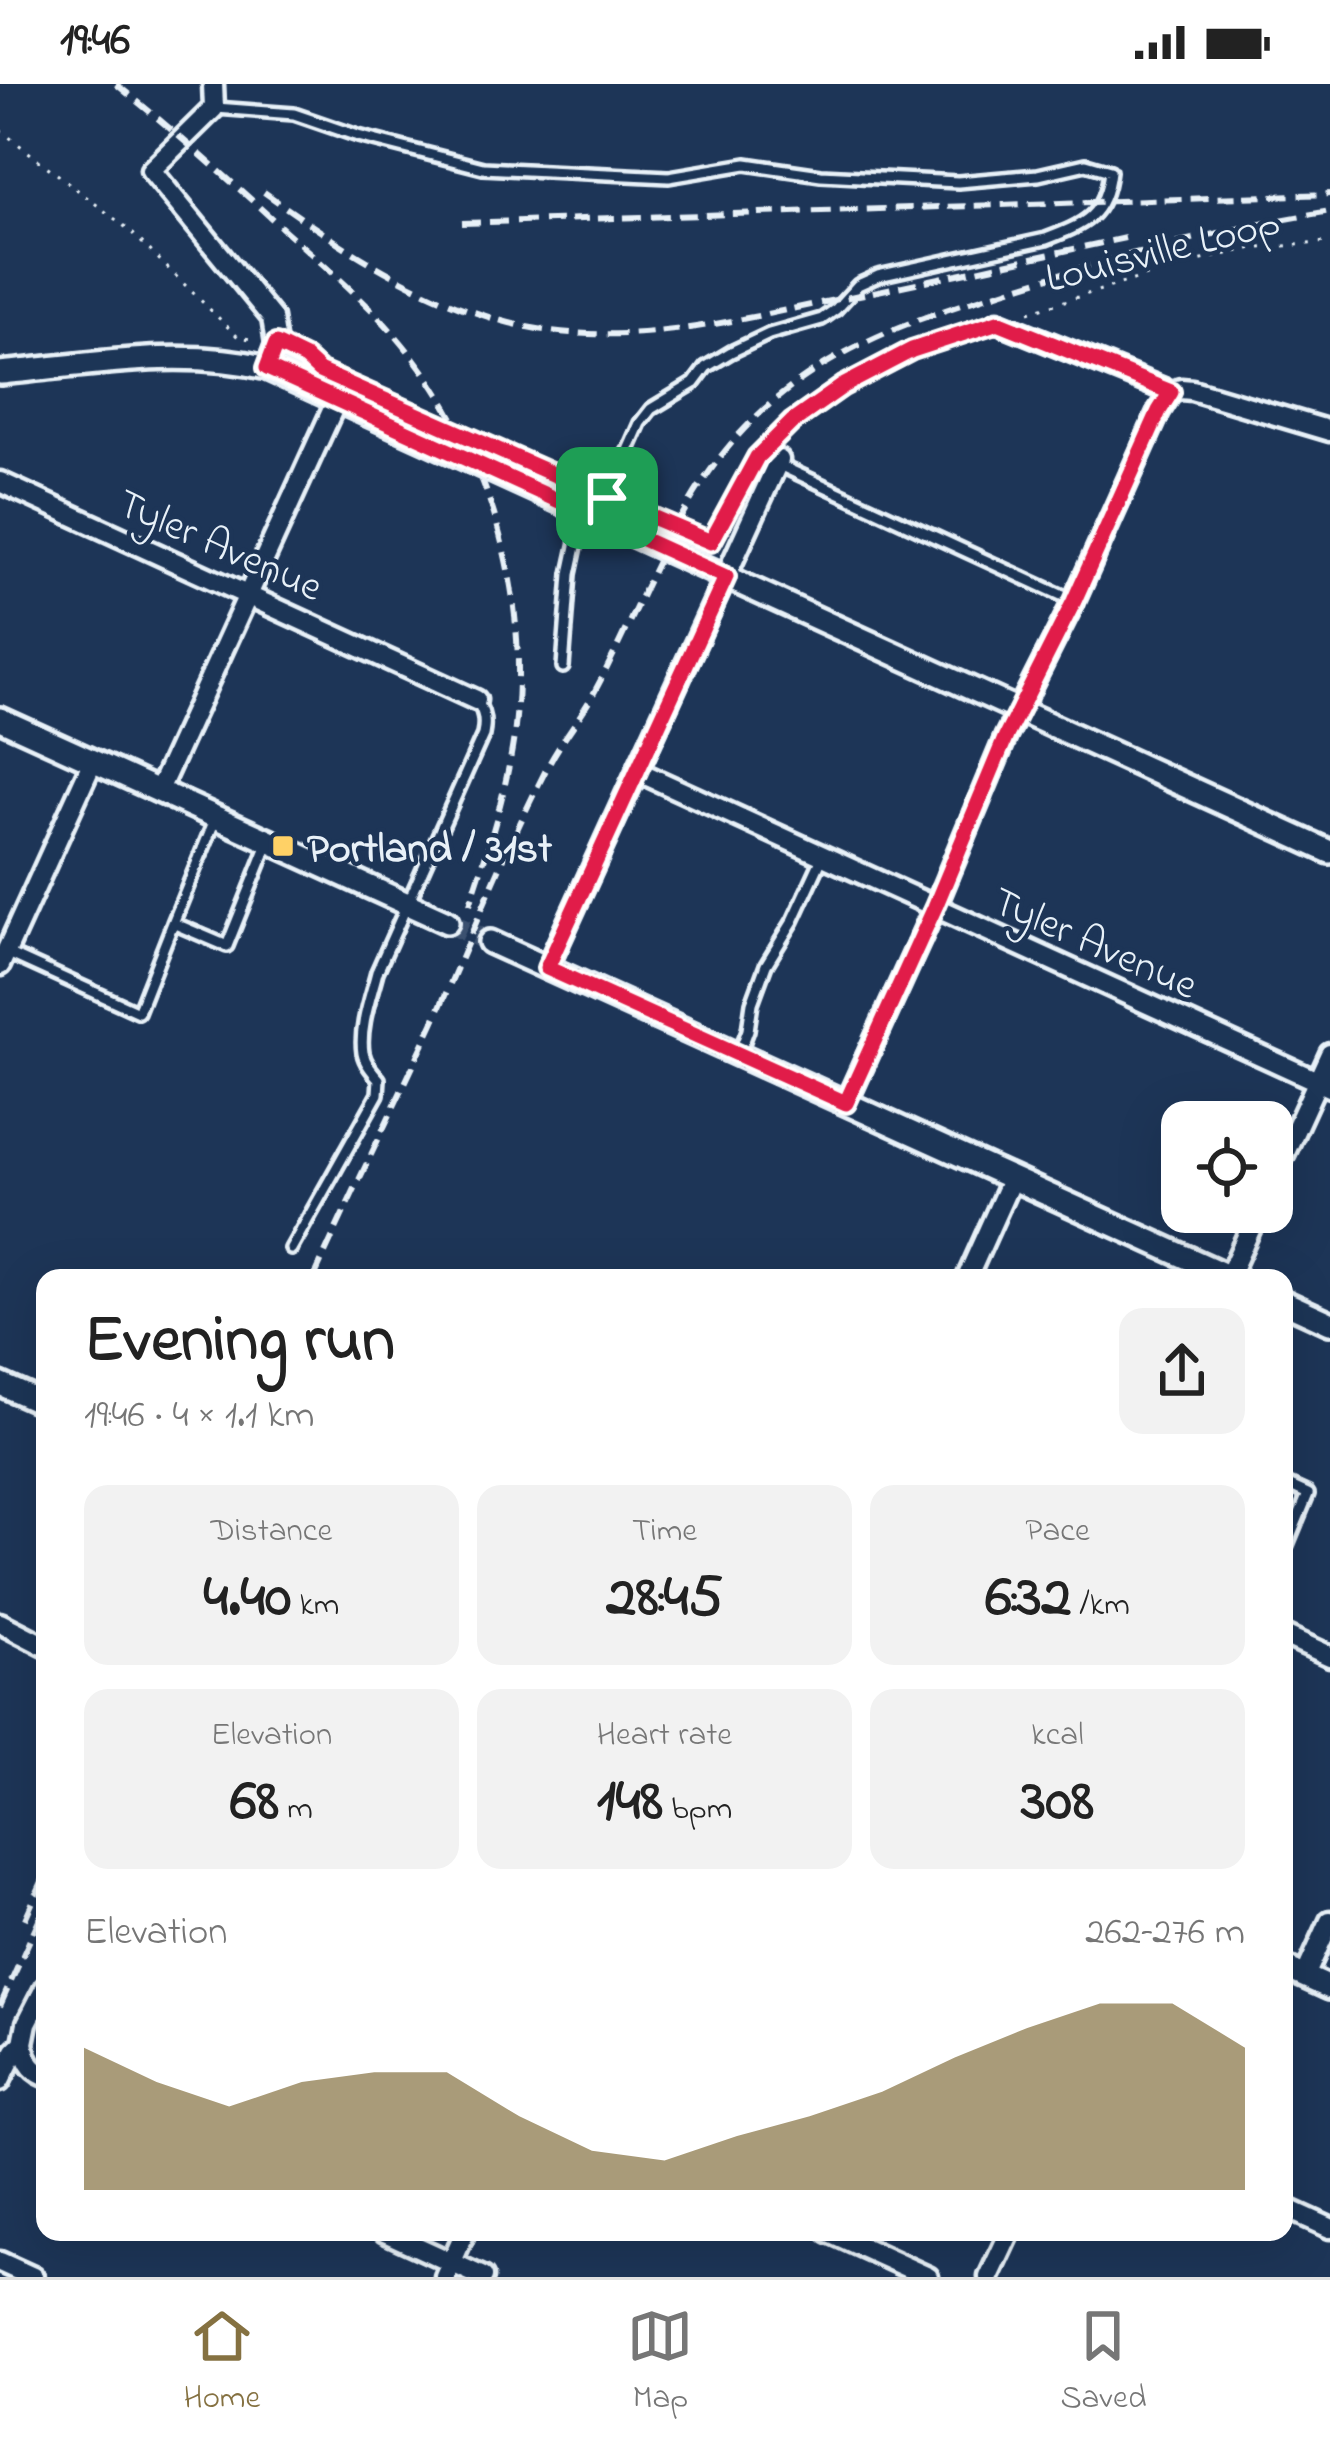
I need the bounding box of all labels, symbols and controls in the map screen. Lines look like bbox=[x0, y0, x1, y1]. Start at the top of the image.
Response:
text: 19:46 bbox=[60, 9, 130, 75]
street label: Louisville Loop bbox=[1040, 194, 1287, 311]
pin bbox=[556, 447, 658, 549]
icon: arrive bbox=[574, 465, 640, 531]
street label: Tyler Avenue bbox=[107, 475, 332, 620]
place label: Portland / 31st bbox=[307, 820, 553, 881]
marker: Portland / 31st bbox=[270, 833, 296, 859]
street label: Tyler Avenue bbox=[982, 873, 1207, 1018]
map controls bbox=[1161, 1101, 1293, 1233]
button: locate bbox=[1161, 1101, 1293, 1233]
text: Evening run bbox=[84, 1295, 395, 1391]
button: share bbox=[1119, 1308, 1245, 1434]
text: 19:46 · 4 × 1.1 km bbox=[84, 1388, 315, 1445]
text: Distance bbox=[211, 1508, 332, 1556]
text: Time bbox=[632, 1508, 697, 1556]
text: Pace bbox=[1025, 1508, 1090, 1556]
text: 4.40 bbox=[204, 1556, 291, 1643]
text: 28:45 bbox=[606, 1556, 723, 1643]
text: 6:32 bbox=[985, 1556, 1071, 1643]
text: km bbox=[291, 1582, 339, 1630]
text: /km bbox=[1071, 1582, 1130, 1630]
text: Elevation bbox=[211, 1712, 332, 1760]
text: Heart rate bbox=[597, 1712, 732, 1760]
text: kcal bbox=[1031, 1712, 1084, 1760]
text: 68 bbox=[230, 1760, 279, 1847]
text: 148 bbox=[597, 1760, 663, 1847]
text: 308 bbox=[1021, 1760, 1094, 1847]
text: m bbox=[279, 1786, 313, 1834]
text: bpm bbox=[663, 1786, 732, 1834]
text: Elevation bbox=[84, 1905, 227, 1962]
text: 262–276 m bbox=[1085, 1905, 1245, 1962]
tab: Home bbox=[184, 2303, 260, 2423]
tab: Map bbox=[627, 2303, 693, 2423]
tab: Saved bbox=[1060, 2303, 1146, 2423]

